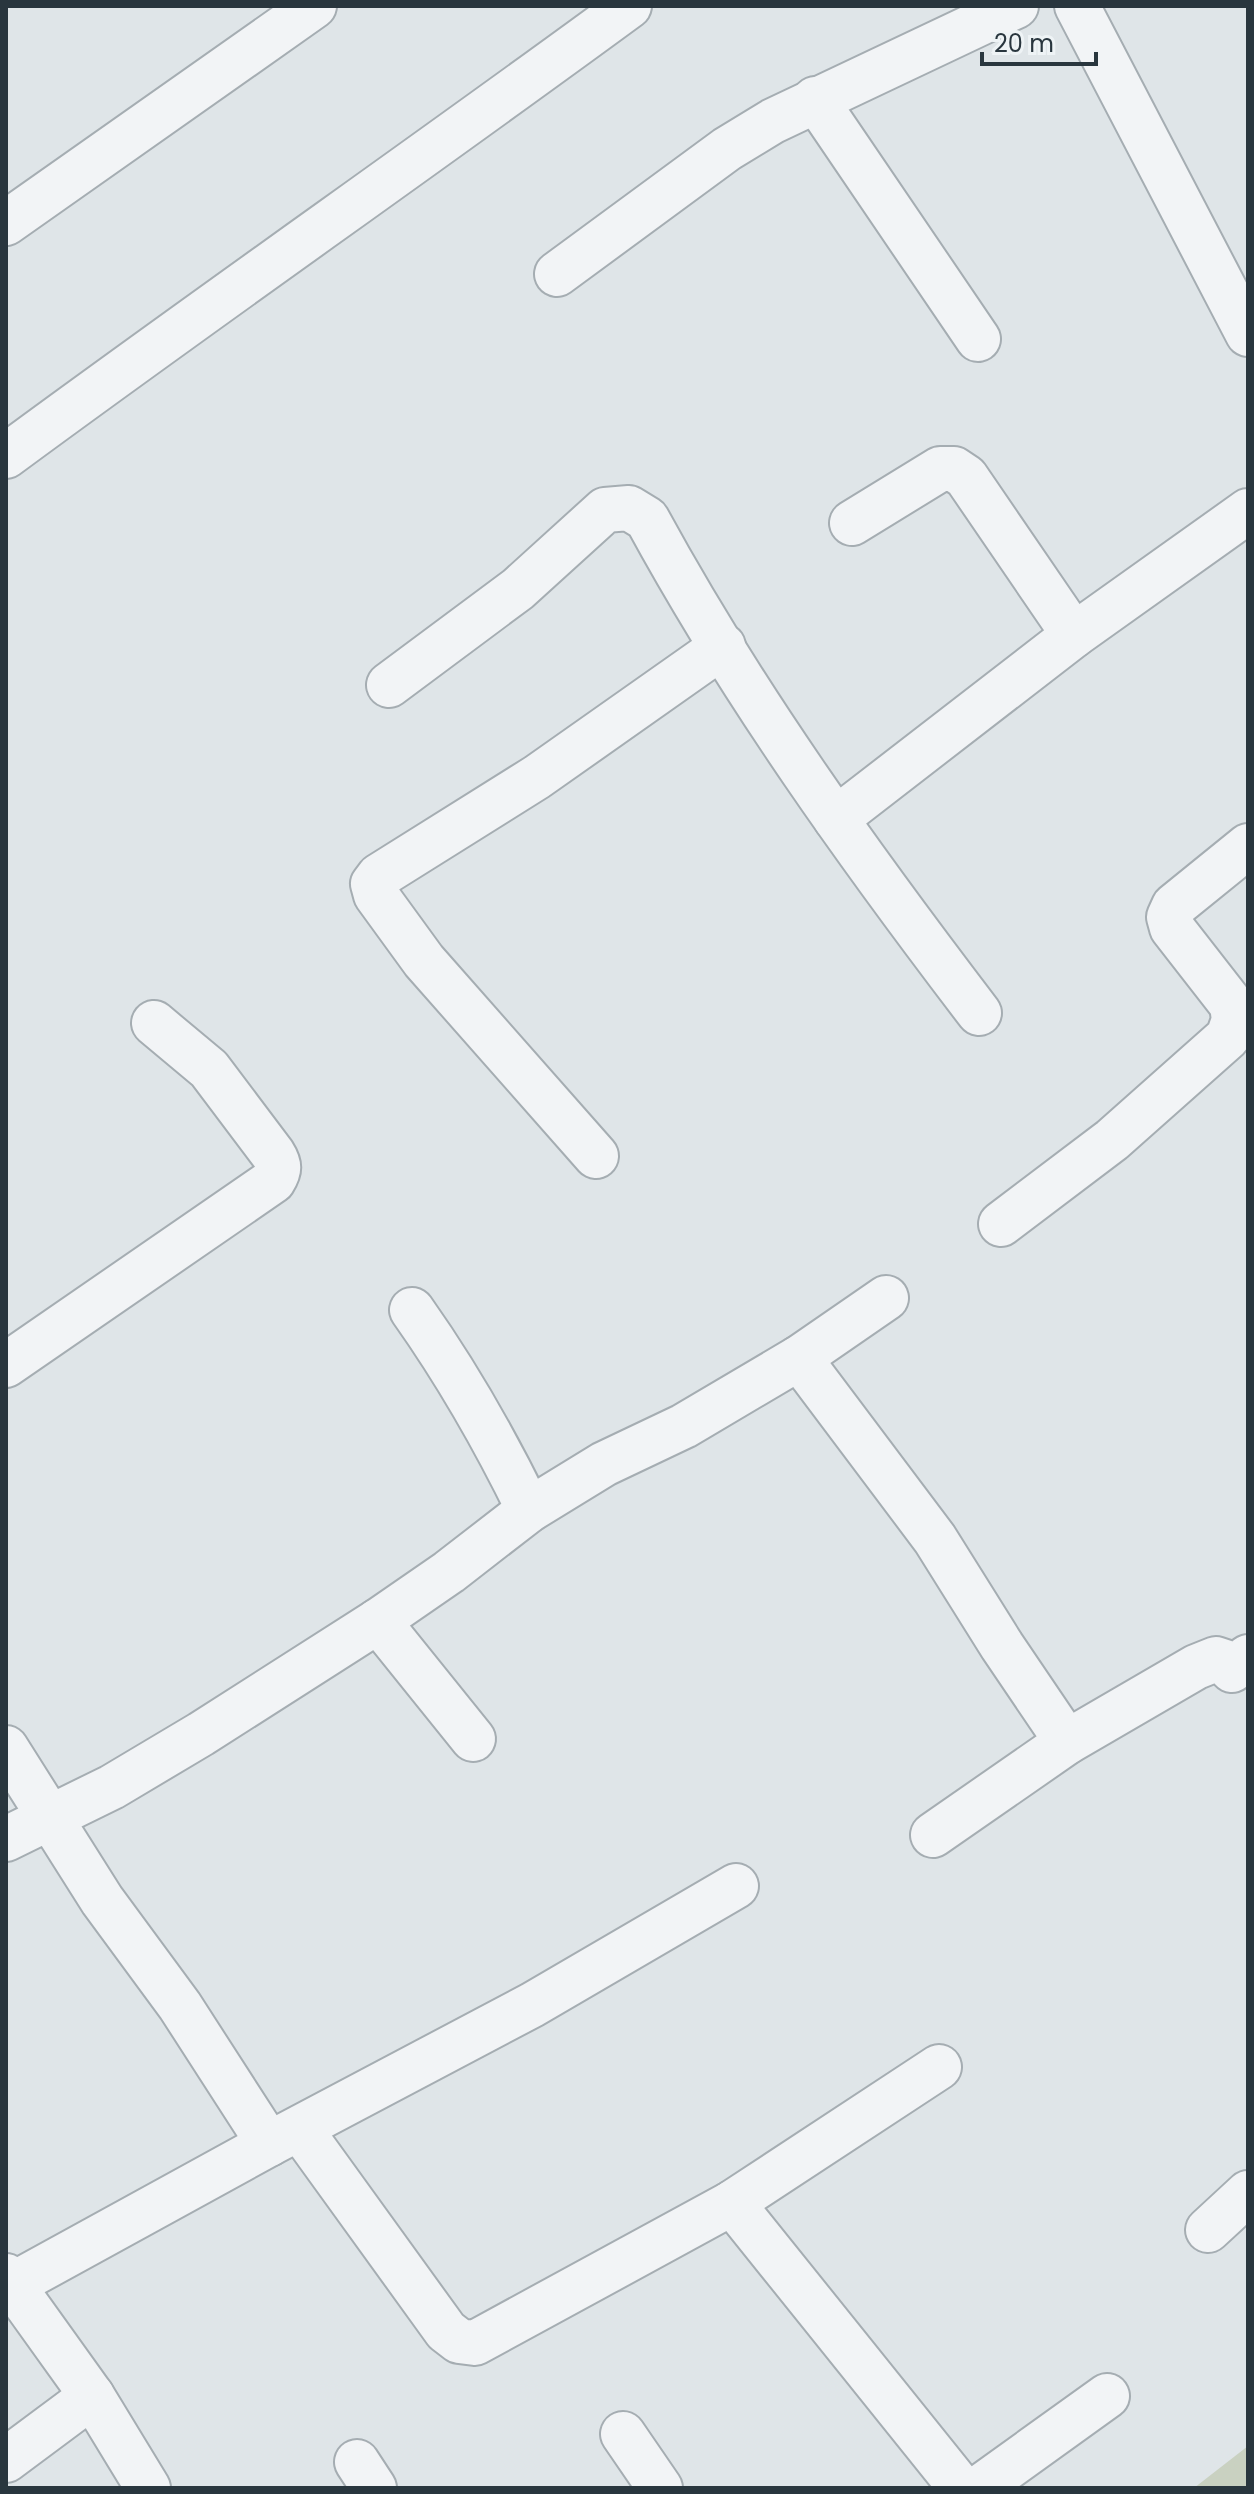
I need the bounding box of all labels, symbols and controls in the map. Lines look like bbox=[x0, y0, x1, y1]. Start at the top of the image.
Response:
scale bar bbox=[982, 16, 1096, 66]
text: 20 m bbox=[994, 27, 1054, 60]

